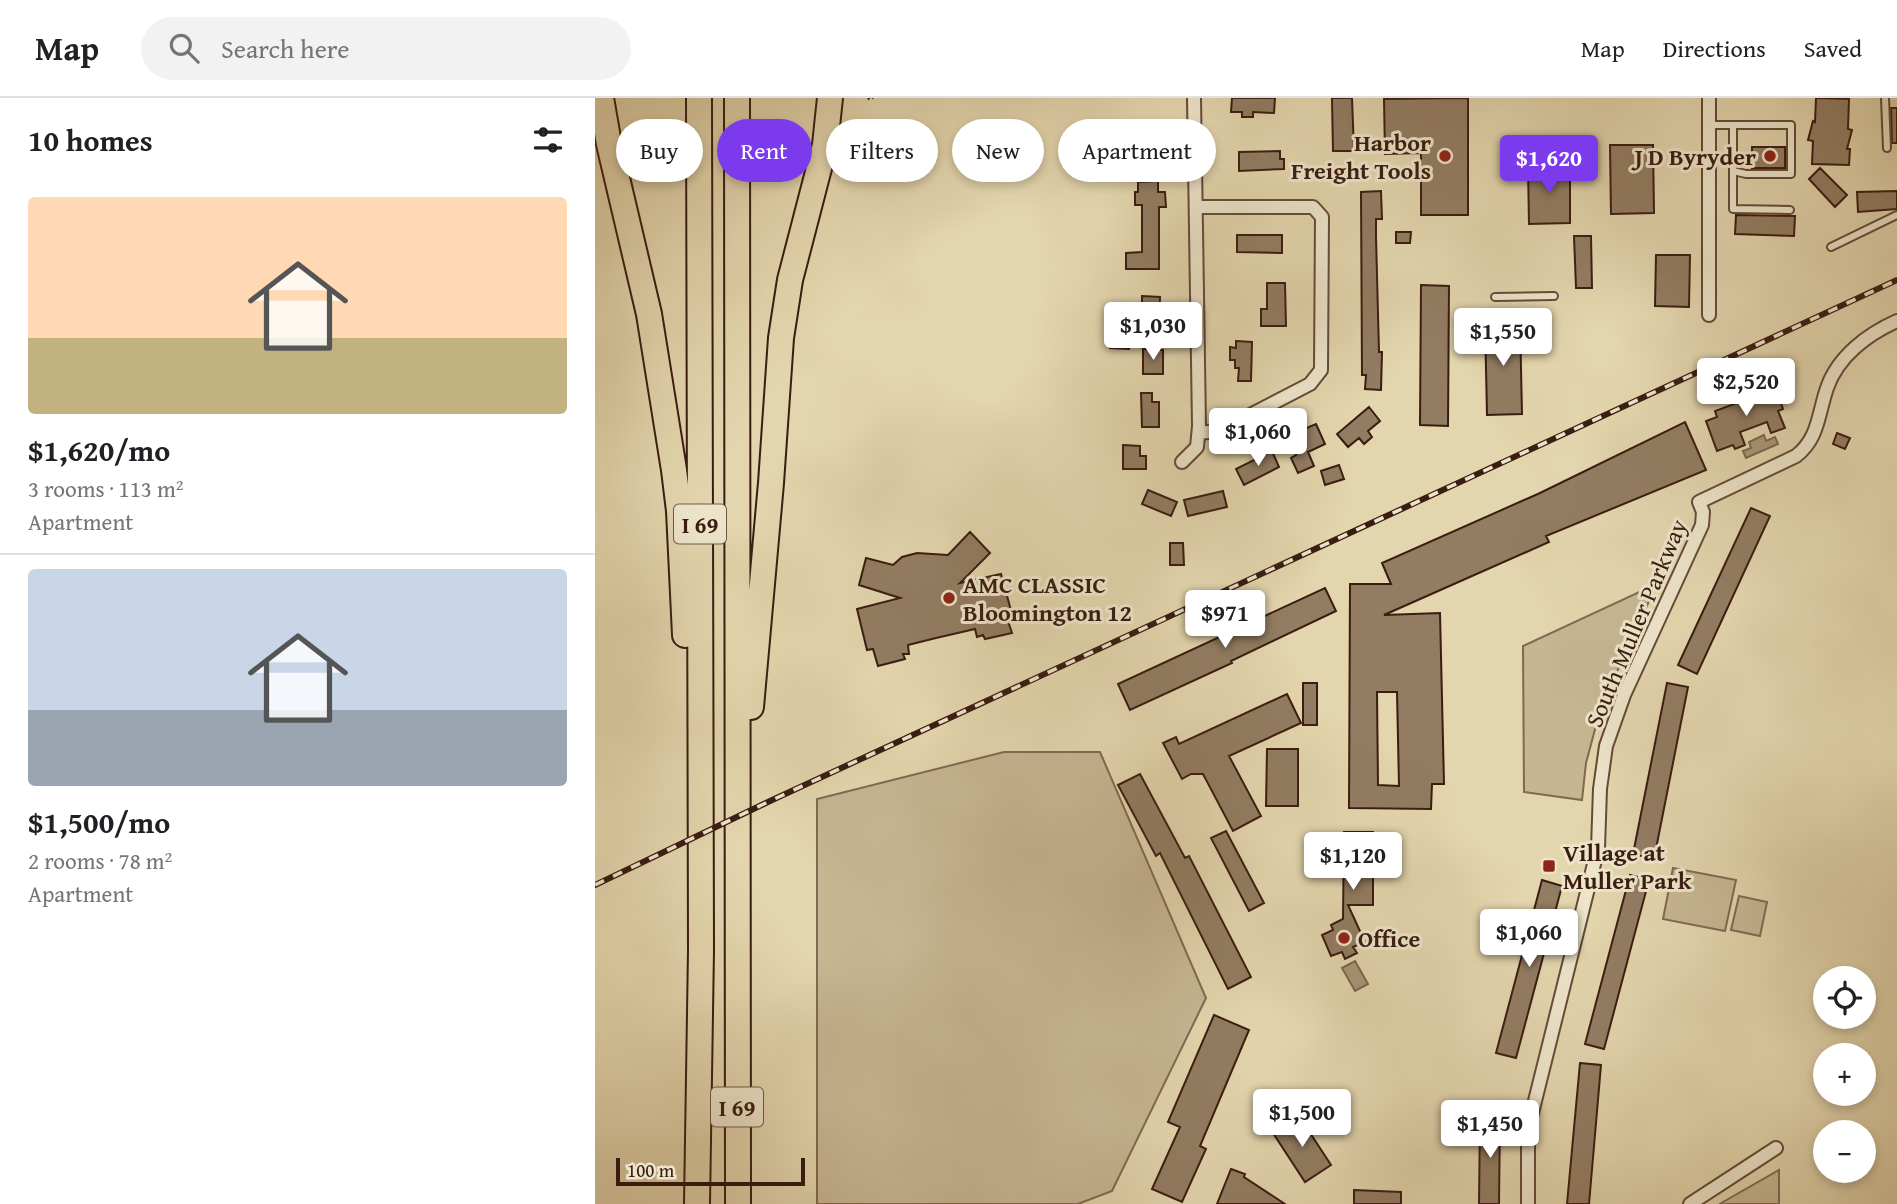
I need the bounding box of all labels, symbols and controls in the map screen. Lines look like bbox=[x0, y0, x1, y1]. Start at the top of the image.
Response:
search box bbox=[141, 17, 631, 80]
text: Map bbox=[35, 24, 99, 72]
icon: search bbox=[165, 29, 203, 67]
text: Search here bbox=[221, 29, 349, 68]
text: Map bbox=[1581, 31, 1625, 66]
text: Directions bbox=[1663, 31, 1766, 66]
text: Saved bbox=[1804, 31, 1862, 66]
text: 10 homes bbox=[28, 118, 153, 162]
chip: Buy bbox=[616, 119, 703, 182]
chip: Rent bbox=[717, 119, 812, 182]
chip: Filters bbox=[826, 119, 938, 182]
chip: New bbox=[952, 119, 1044, 182]
chip: Apartment bbox=[1058, 119, 1216, 182]
icon: filters bbox=[529, 121, 567, 159]
place label: Harbor Freight Tools bbox=[1291, 125, 1431, 188]
pin: $1,620 bbox=[1492, 136, 1606, 195]
place label: J D Byryder bbox=[1630, 139, 1756, 174]
text: $1,620 bbox=[1516, 141, 1582, 174]
marker: Harbor Freight Tools bbox=[1437, 148, 1453, 164]
marker: J D Byryder bbox=[1762, 148, 1778, 164]
icon: home bbox=[235, 243, 361, 369]
pin: $1,030 bbox=[1096, 302, 1210, 362]
text: $1,030 bbox=[1120, 308, 1186, 341]
pin: $1,550 bbox=[1446, 308, 1560, 368]
text: $1,550 bbox=[1470, 314, 1536, 347]
pin: $2,520 bbox=[1689, 358, 1803, 418]
text: $2,520 bbox=[1713, 364, 1779, 397]
pin: $1,060 bbox=[1201, 408, 1315, 468]
text: $1,060 bbox=[1225, 414, 1291, 447]
text: $1,620/mo bbox=[28, 428, 170, 472]
text: 3 rooms · 113 m² bbox=[28, 472, 183, 505]
road number: I 69 bbox=[674, 504, 726, 544]
text: Apartment bbox=[28, 505, 133, 538]
street label: South Muller Parkway bbox=[1576, 513, 1696, 733]
place label: AMC CLASSIC Bloomington 12 bbox=[963, 567, 1132, 630]
marker: AMC CLASSIC Bloomington 12 bbox=[941, 590, 957, 606]
pin: $971 bbox=[1184, 590, 1266, 650]
text: $971 bbox=[1201, 596, 1249, 629]
icon: home bbox=[235, 615, 361, 741]
text: $1,500/mo bbox=[28, 800, 170, 844]
pin: $1,120 bbox=[1296, 832, 1410, 892]
place label: Village at Muller Park bbox=[1563, 835, 1692, 898]
text: $1,120 bbox=[1320, 838, 1386, 871]
text: 2 rooms · 78 m² bbox=[28, 844, 172, 877]
marker: Village at Muller Park bbox=[1541, 858, 1557, 874]
text: Apartment bbox=[28, 877, 133, 910]
pin: $1,060 bbox=[1472, 910, 1586, 969]
text: $1,060 bbox=[1496, 915, 1562, 948]
place label: Office bbox=[1358, 921, 1420, 956]
marker: Office bbox=[1336, 930, 1352, 946]
map controls bbox=[1813, 966, 1876, 1183]
button: locate bbox=[1813, 966, 1876, 1029]
button: + bbox=[1813, 1043, 1876, 1106]
road number: I 69 bbox=[711, 1088, 763, 1126]
pin: $1,500 bbox=[1245, 1090, 1359, 1149]
text: $1,500 bbox=[1269, 1095, 1335, 1128]
pin: $1,450 bbox=[1433, 1100, 1547, 1160]
text: $1,450 bbox=[1457, 1106, 1523, 1139]
button: − bbox=[1813, 1120, 1876, 1183]
scale bar bbox=[616, 1155, 805, 1187]
text: 100 m bbox=[627, 1156, 674, 1184]

